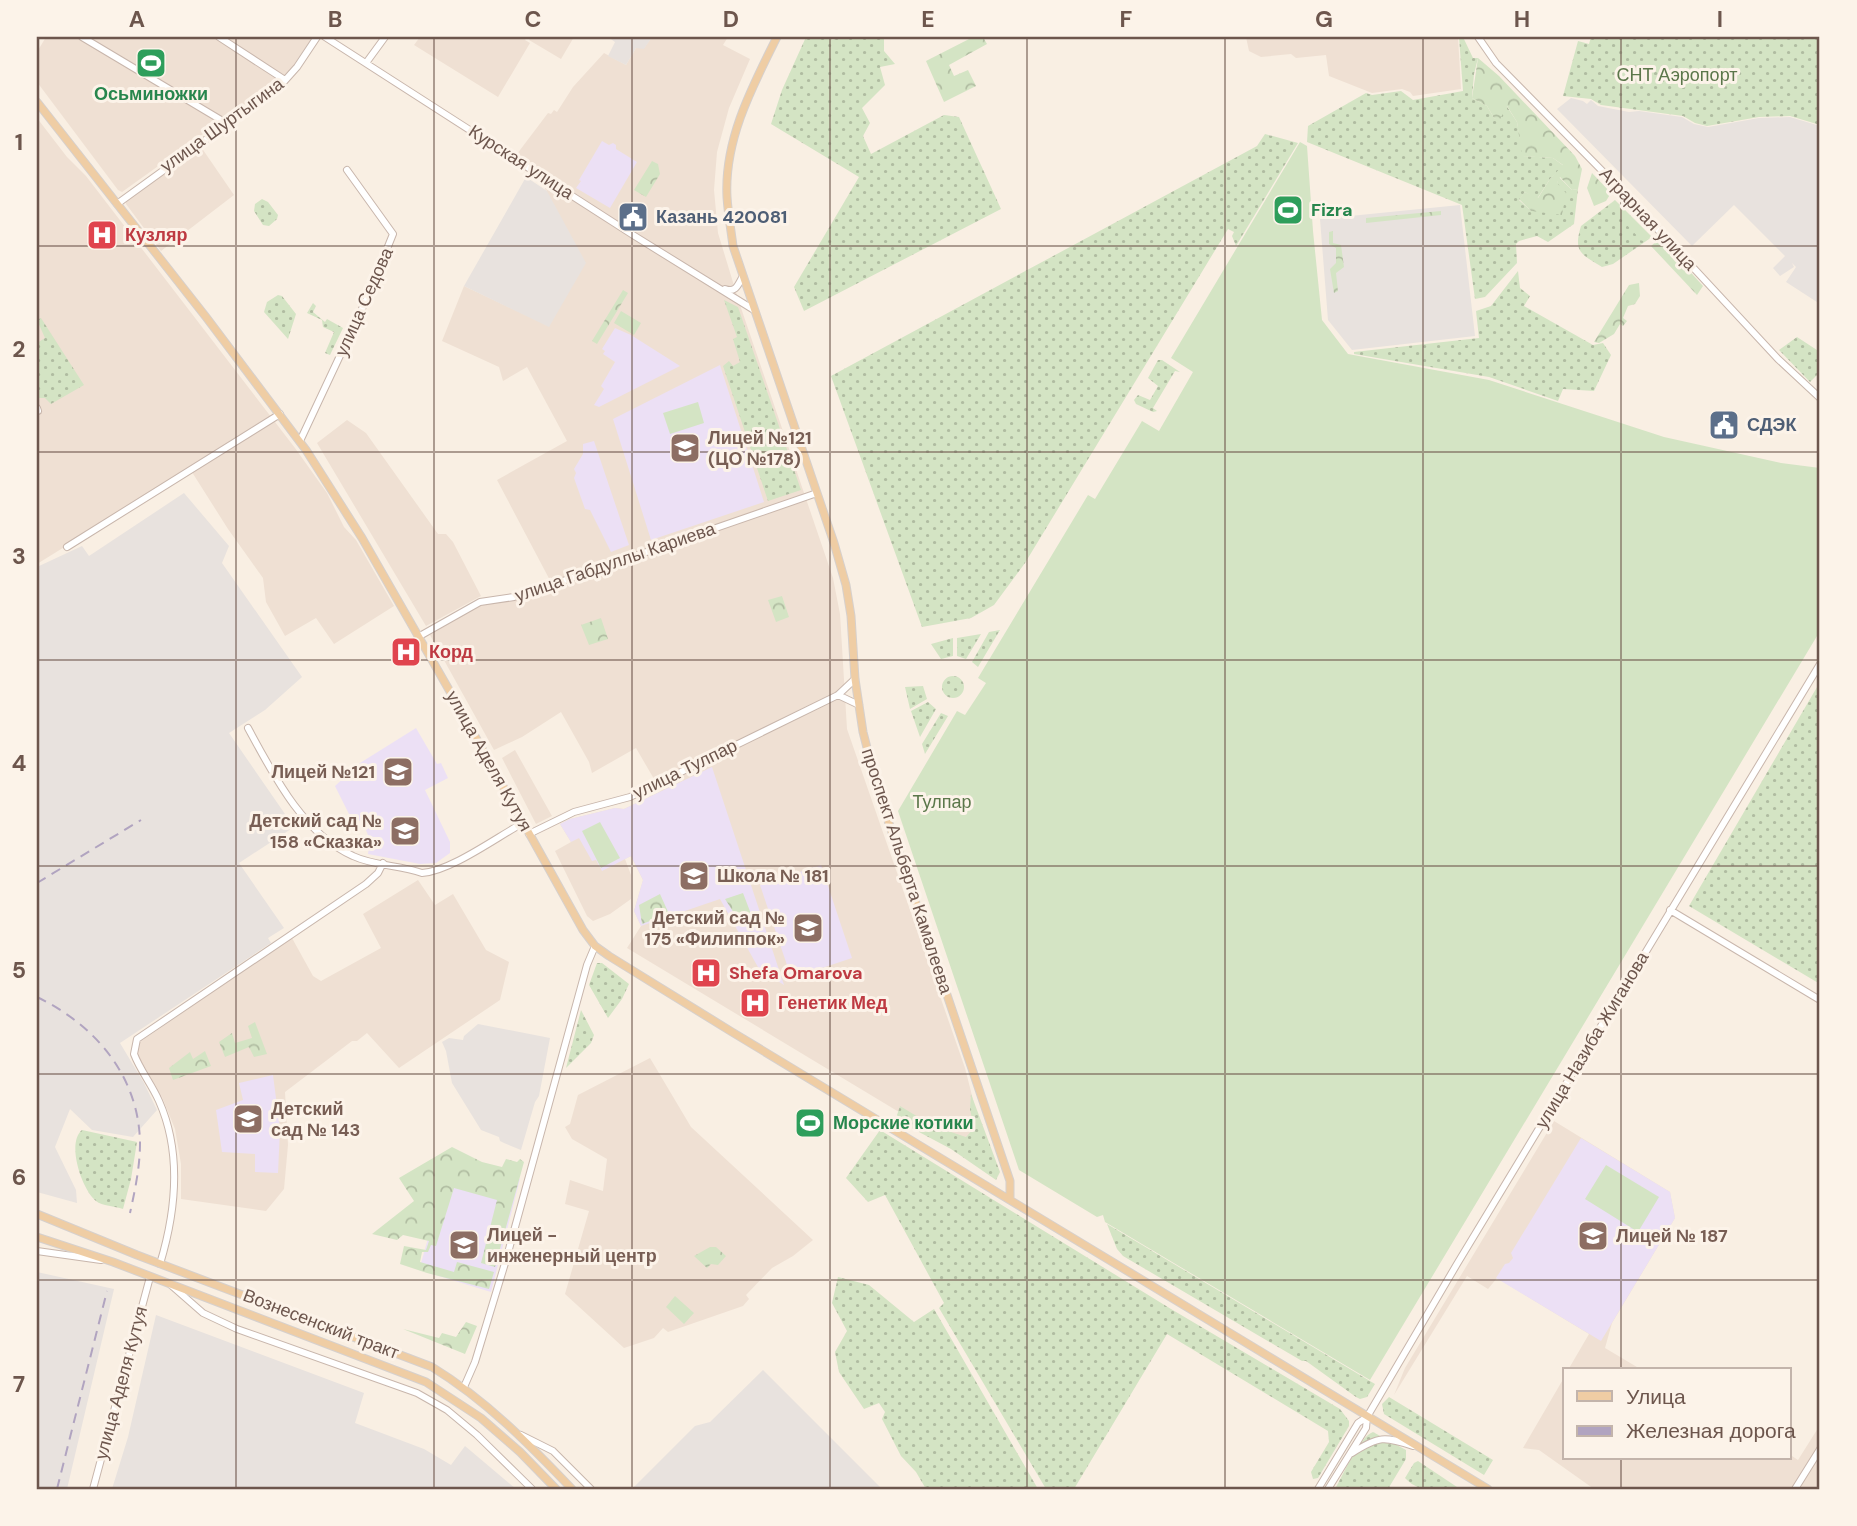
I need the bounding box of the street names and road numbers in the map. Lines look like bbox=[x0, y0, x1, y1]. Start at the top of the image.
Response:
street label: улица Шуртыгина bbox=[156, 72, 289, 178]
street label: Курская улица bbox=[464, 119, 579, 205]
street label: Аграрная улица bbox=[1594, 162, 1703, 276]
street label: улица Седова bbox=[329, 243, 399, 360]
street label: улица Габдуллы Кариева bbox=[512, 516, 719, 608]
street label: улица Аделя Кутуя bbox=[440, 686, 538, 836]
street label: улица Тулпар bbox=[629, 733, 741, 805]
street label: проспект Альберта Камалеева bbox=[856, 745, 958, 998]
street label: улица Назиба Жиганова bbox=[1530, 946, 1655, 1133]
street label: Вознесенский тракт bbox=[240, 1283, 402, 1365]
street label: улица Аделя Кутуя bbox=[89, 1304, 153, 1462]

